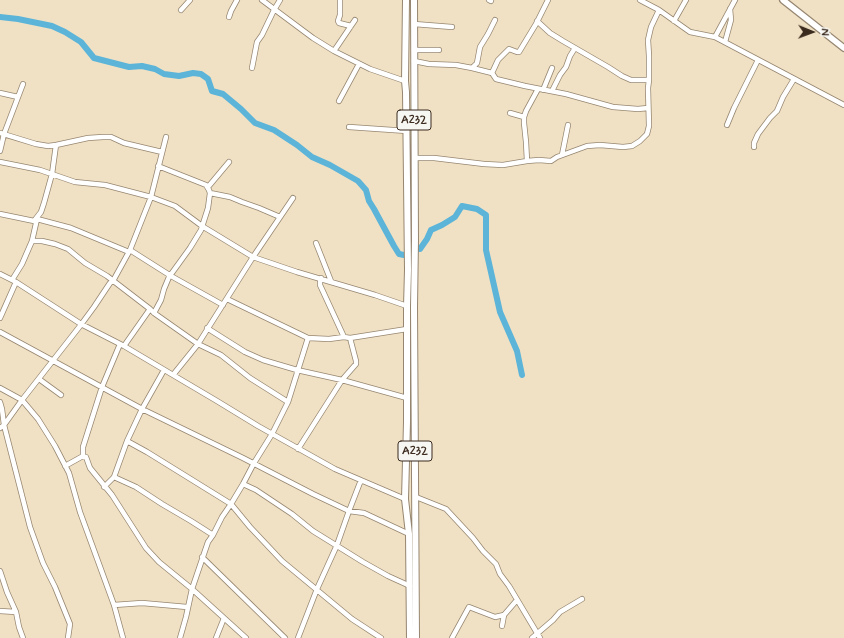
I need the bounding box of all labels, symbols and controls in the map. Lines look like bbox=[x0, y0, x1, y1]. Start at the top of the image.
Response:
north arrow bbox=[792, 12, 832, 52]
text: N bbox=[817, 28, 831, 36]
road number: A232 bbox=[397, 110, 431, 130]
road number: A232 bbox=[398, 441, 432, 461]

